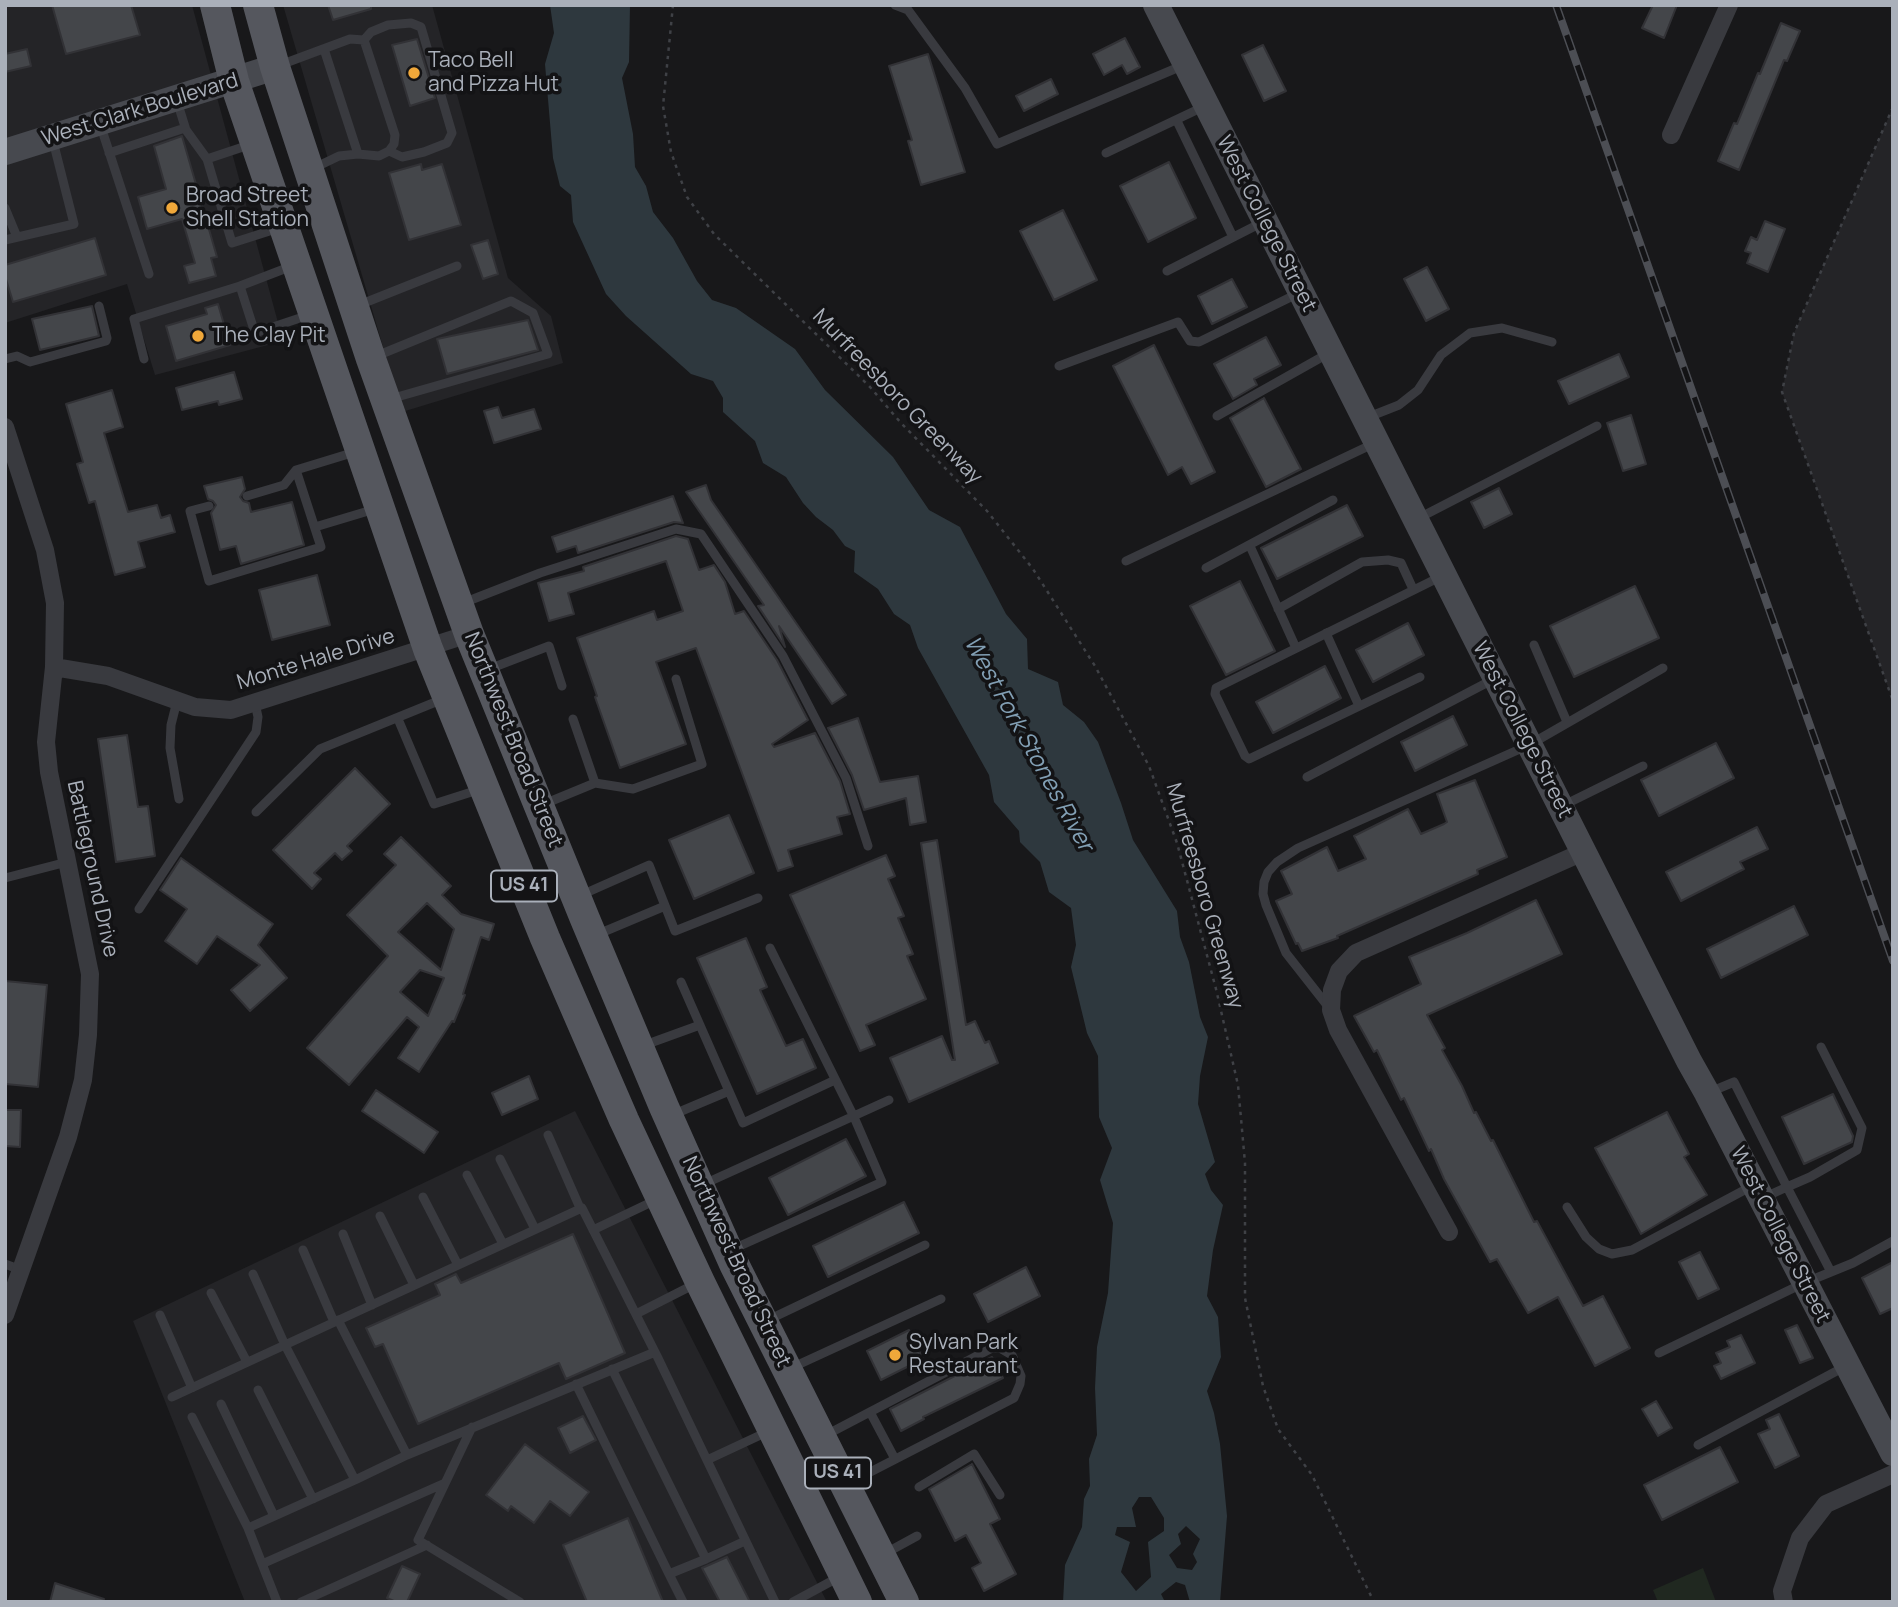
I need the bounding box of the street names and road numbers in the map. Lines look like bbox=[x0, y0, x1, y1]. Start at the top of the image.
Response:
street label: West Clark Boulevard bbox=[39, 68, 241, 152]
street label: West College Street bbox=[1211, 132, 1321, 316]
street label: Murfreesboro Greenway bbox=[807, 304, 987, 490]
street label: Monte Hale Drive bbox=[234, 624, 398, 696]
street label: Northwest Broad Street bbox=[458, 629, 568, 851]
street label: West College Street bbox=[1467, 638, 1577, 822]
street label: Battleground Drive bbox=[61, 778, 123, 960]
street label: Murfreesboro Greenway bbox=[1160, 780, 1248, 1012]
road number: US 41 bbox=[491, 870, 557, 902]
street label: West College Street bbox=[1725, 1143, 1835, 1327]
street label: Northwest Broad Street bbox=[676, 1153, 796, 1371]
road number: US 41 bbox=[805, 1457, 871, 1488]

